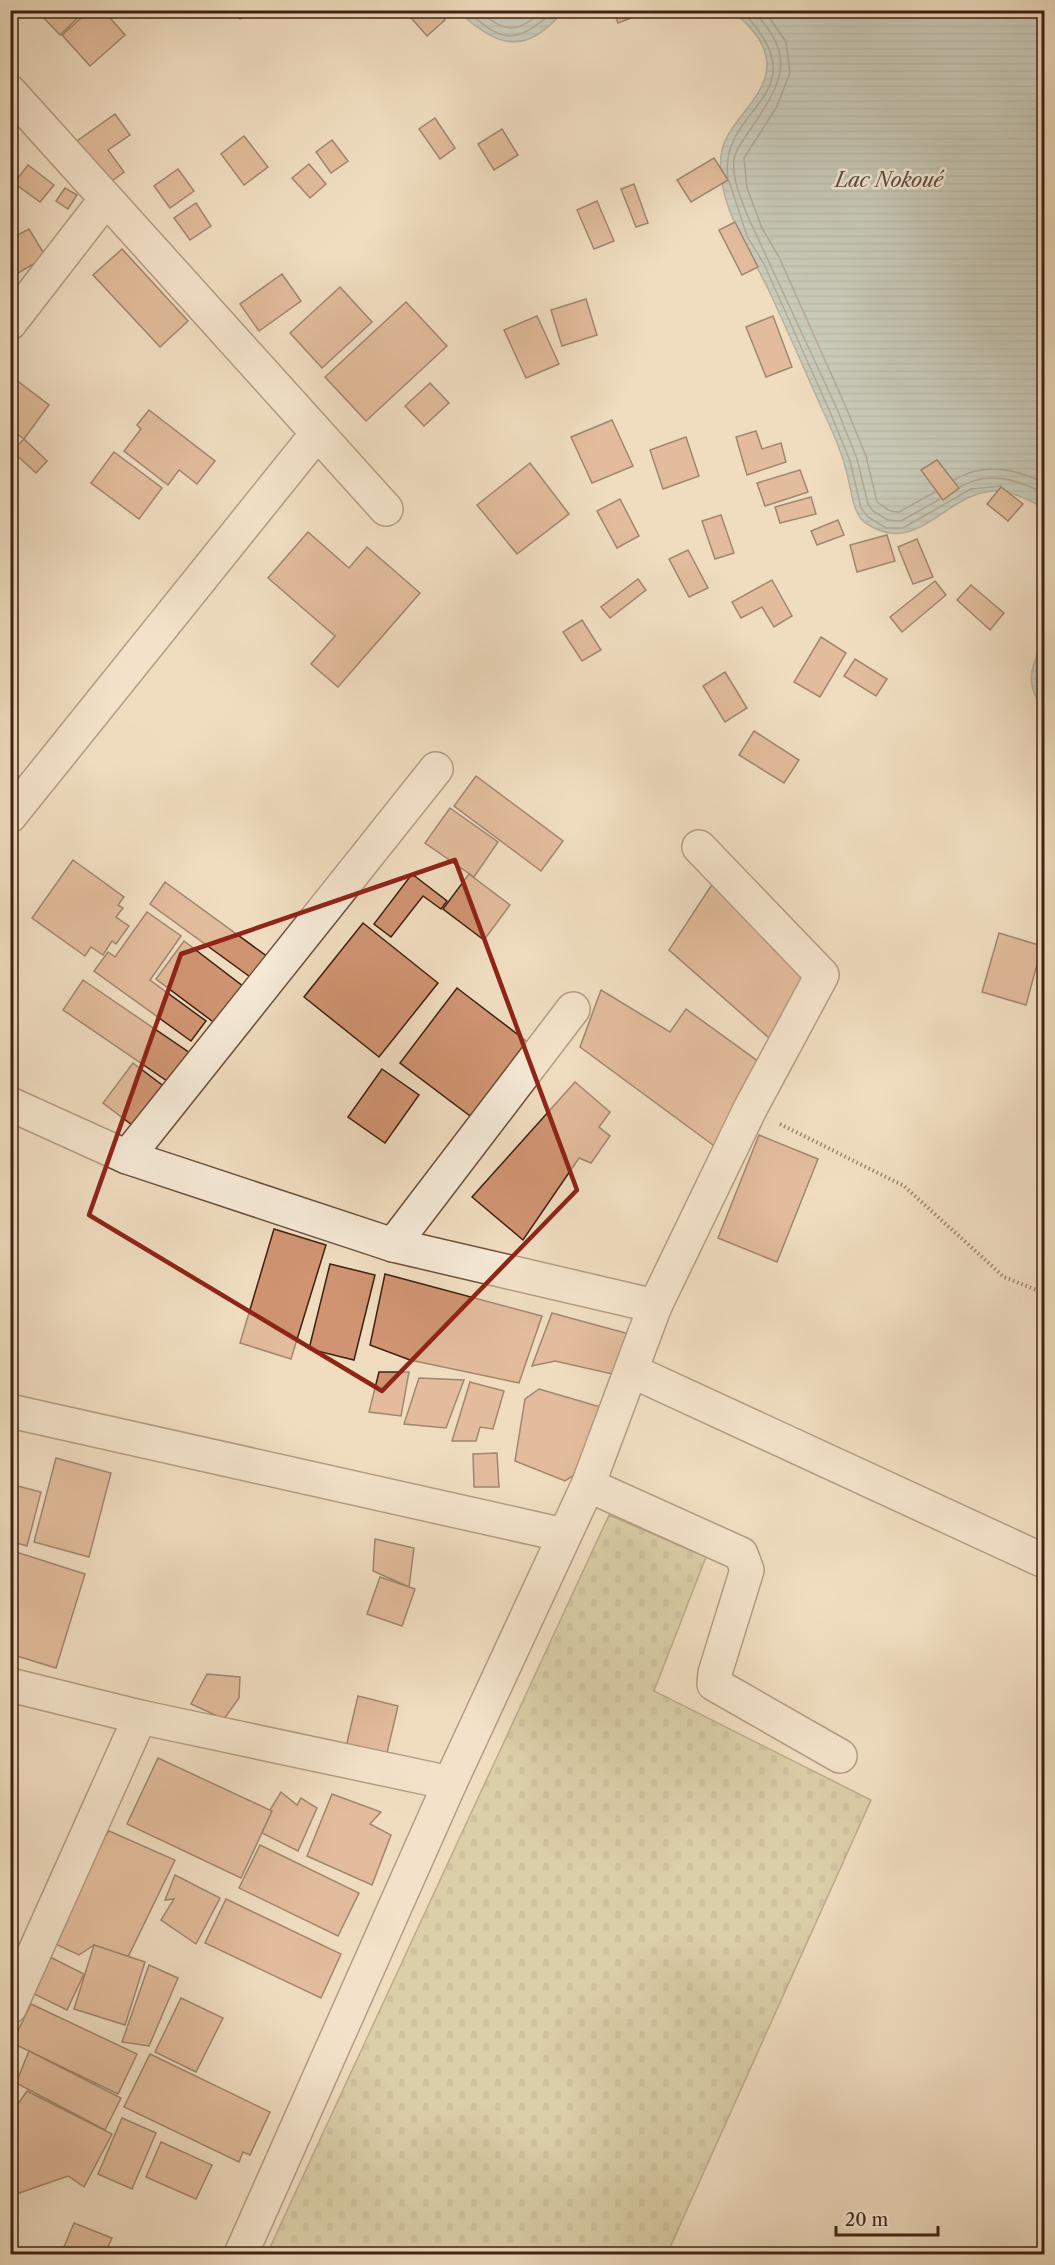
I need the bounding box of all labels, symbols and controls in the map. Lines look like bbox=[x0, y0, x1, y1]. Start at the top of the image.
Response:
water label: Lac Nokoué bbox=[833, 168, 944, 192]
scale bar bbox=[836, 2199, 938, 2237]
text: 20 m bbox=[845, 2209, 889, 2231]

